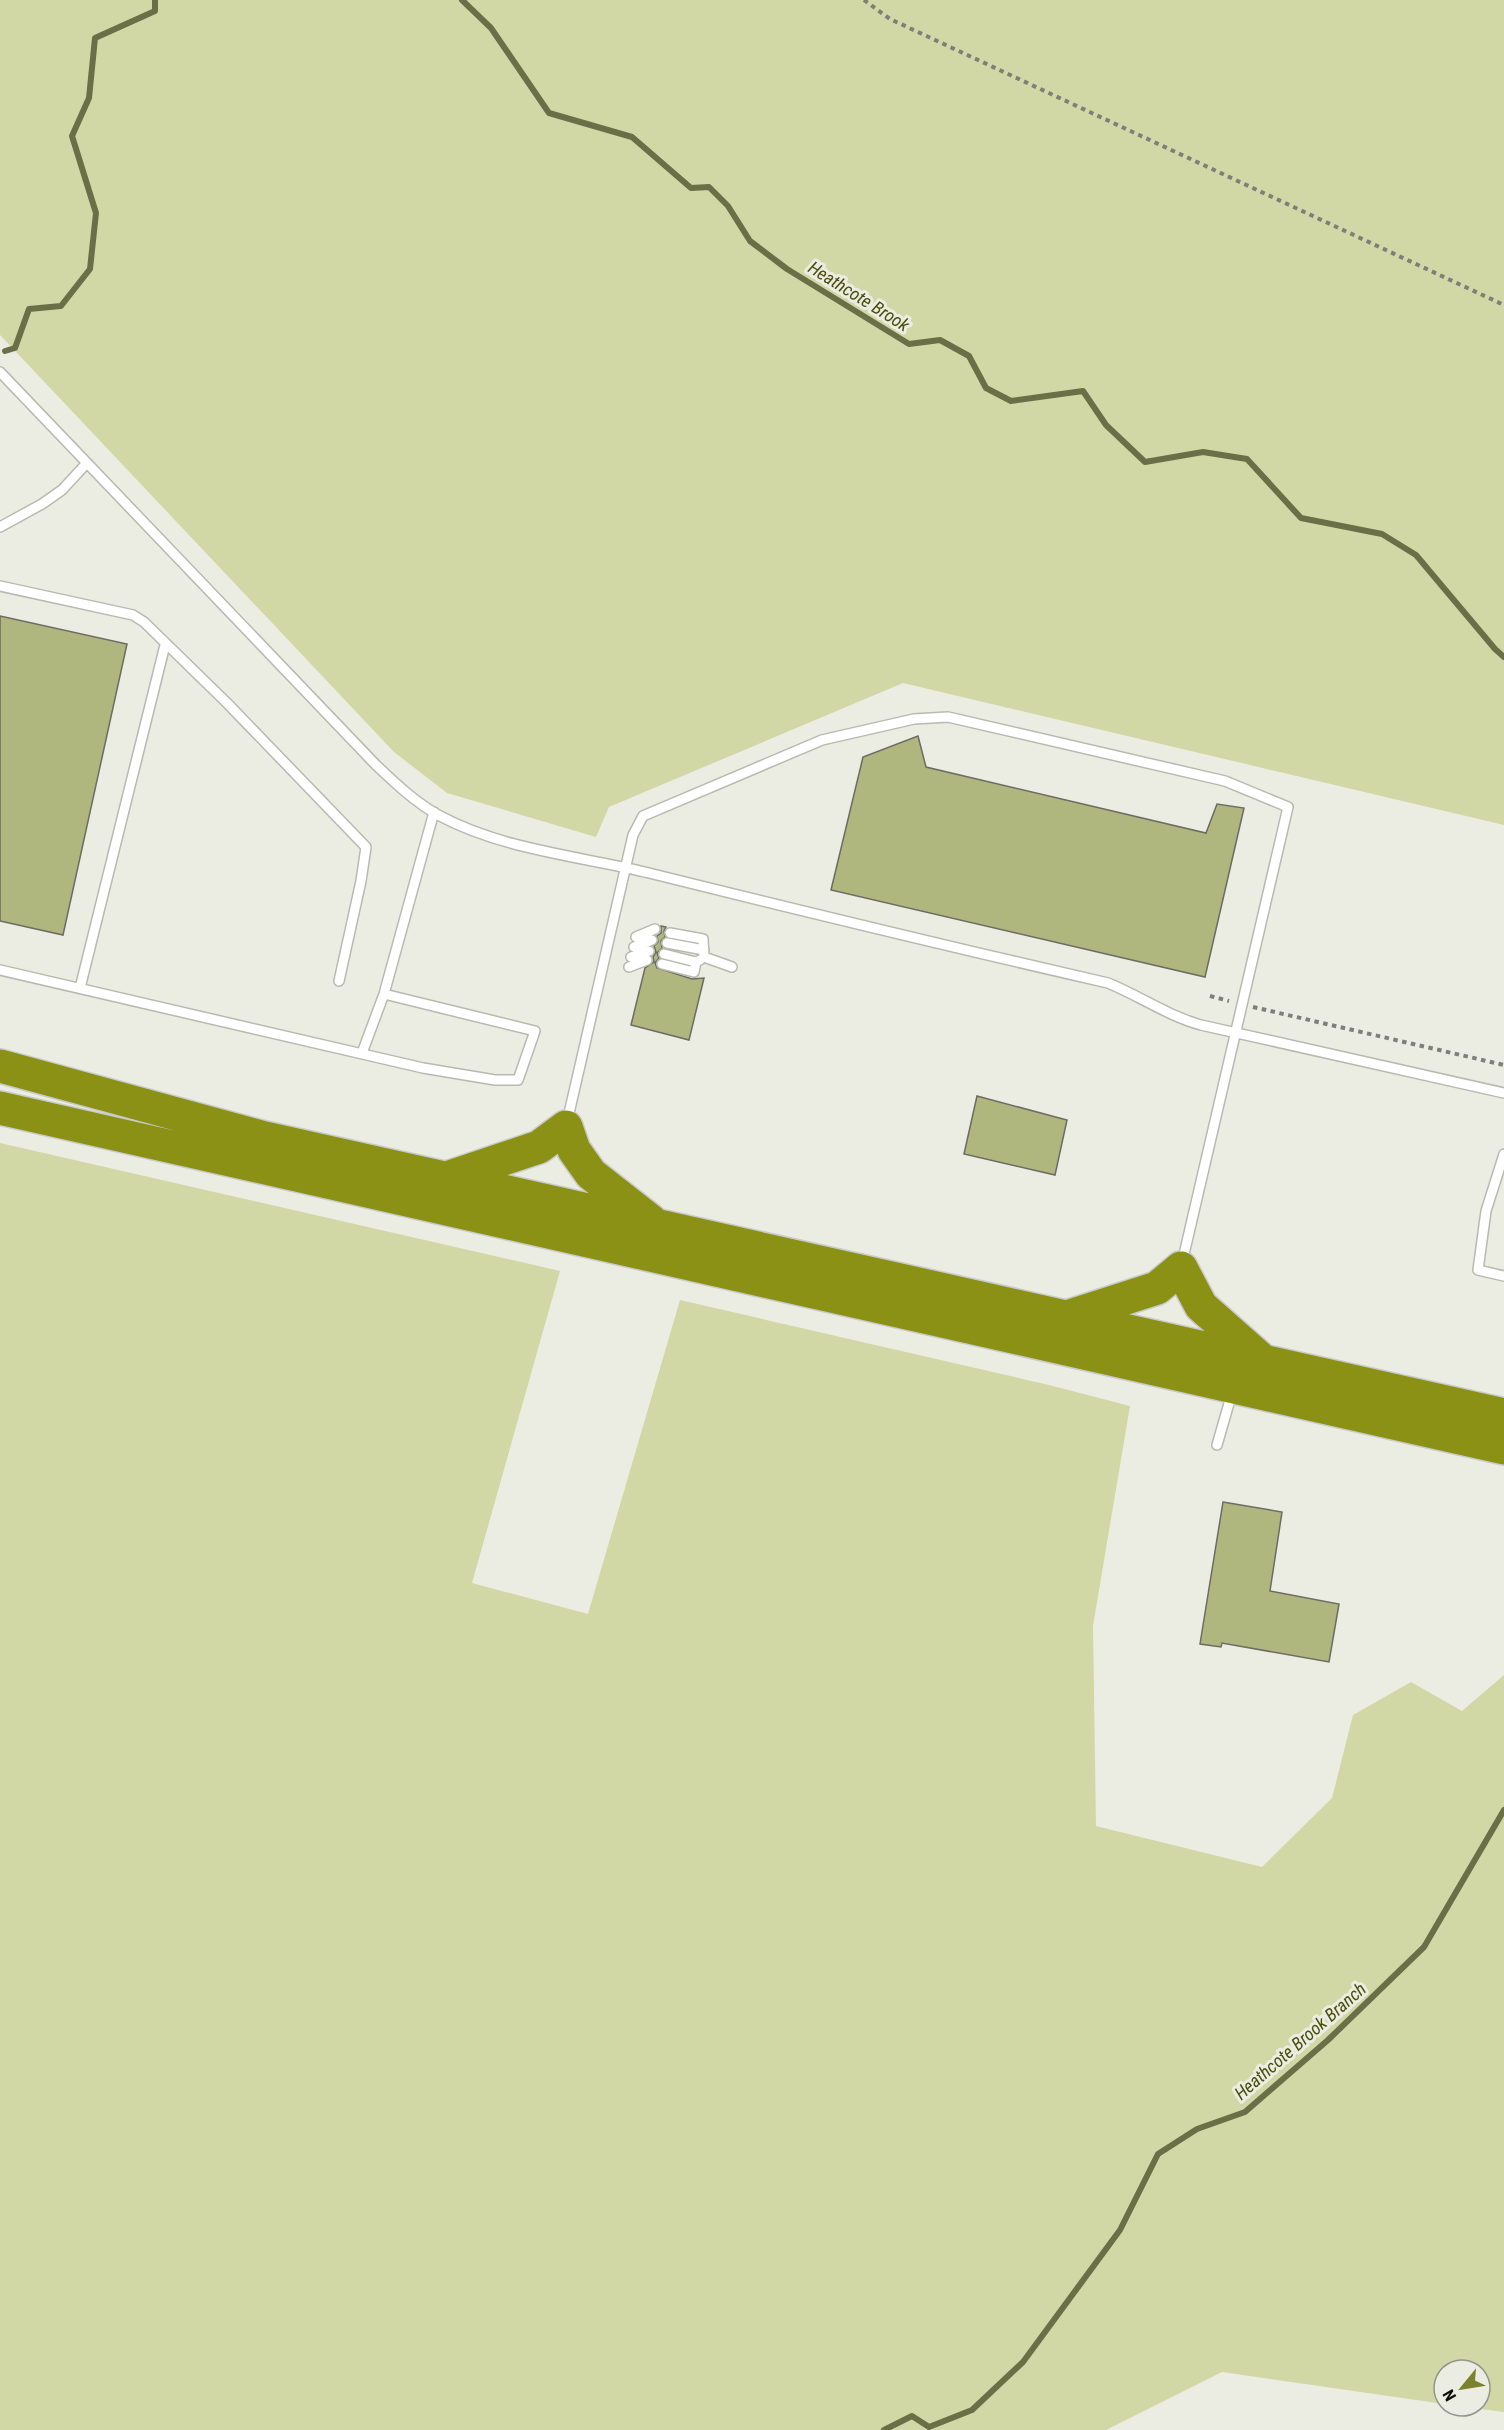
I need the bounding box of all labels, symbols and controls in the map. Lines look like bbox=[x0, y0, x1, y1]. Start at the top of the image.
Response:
water label: Heathcote Brook bbox=[805, 257, 914, 336]
water label: Heathcote Brook Branch bbox=[1230, 1978, 1370, 2104]
north arrow bbox=[1432, 2358, 1492, 2418]
text: N bbox=[1439, 2386, 1460, 2404]

